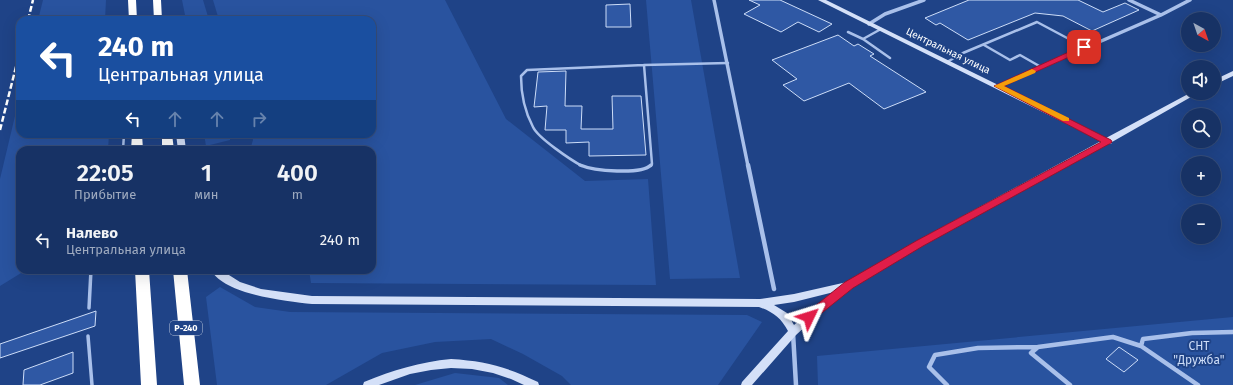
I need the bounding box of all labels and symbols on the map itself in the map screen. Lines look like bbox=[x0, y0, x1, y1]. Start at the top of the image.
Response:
north arrow bbox=[1181, 12, 1221, 52]
street label: Центральная улица bbox=[904, 25, 992, 77]
pin bbox=[1067, 30, 1101, 64]
position arrow bbox=[788, 296, 830, 338]
road number: Р-240 bbox=[170, 321, 202, 335]
park label: СНТ "Дружба" bbox=[1173, 339, 1225, 367]

